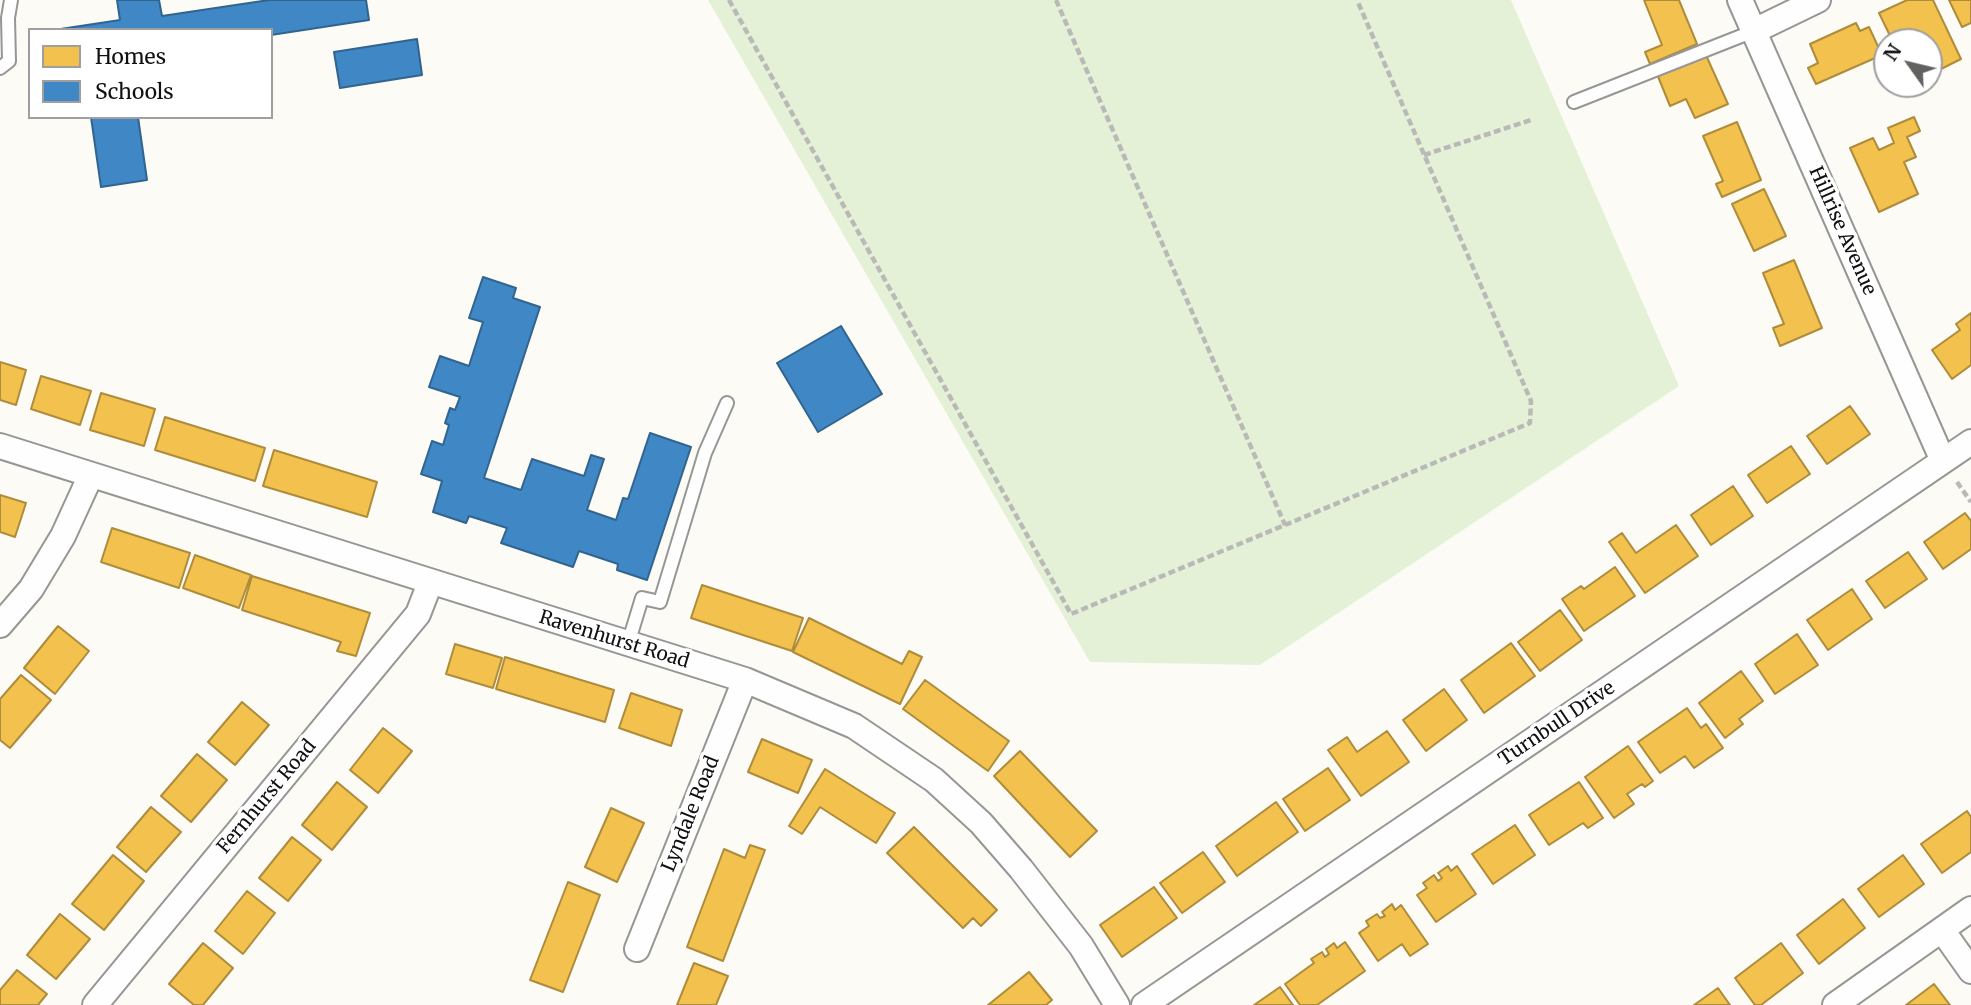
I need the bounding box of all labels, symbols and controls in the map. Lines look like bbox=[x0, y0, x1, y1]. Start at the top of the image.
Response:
legend bbox=[28, 28, 273, 119]
north arrow bbox=[1873, 28, 1943, 98]
text: N bbox=[1878, 39, 1906, 65]
text: Homes bbox=[95, 43, 166, 70]
text: Schools bbox=[95, 78, 174, 105]
street label: Hillrise Avenue bbox=[1803, 163, 1881, 299]
street label: Ravenhurst Road bbox=[536, 606, 692, 674]
street label: Turnbull Drive bbox=[1495, 677, 1619, 771]
street label: Fernhurst Road bbox=[213, 735, 321, 859]
street label: Lyndale Road bbox=[657, 753, 725, 875]

